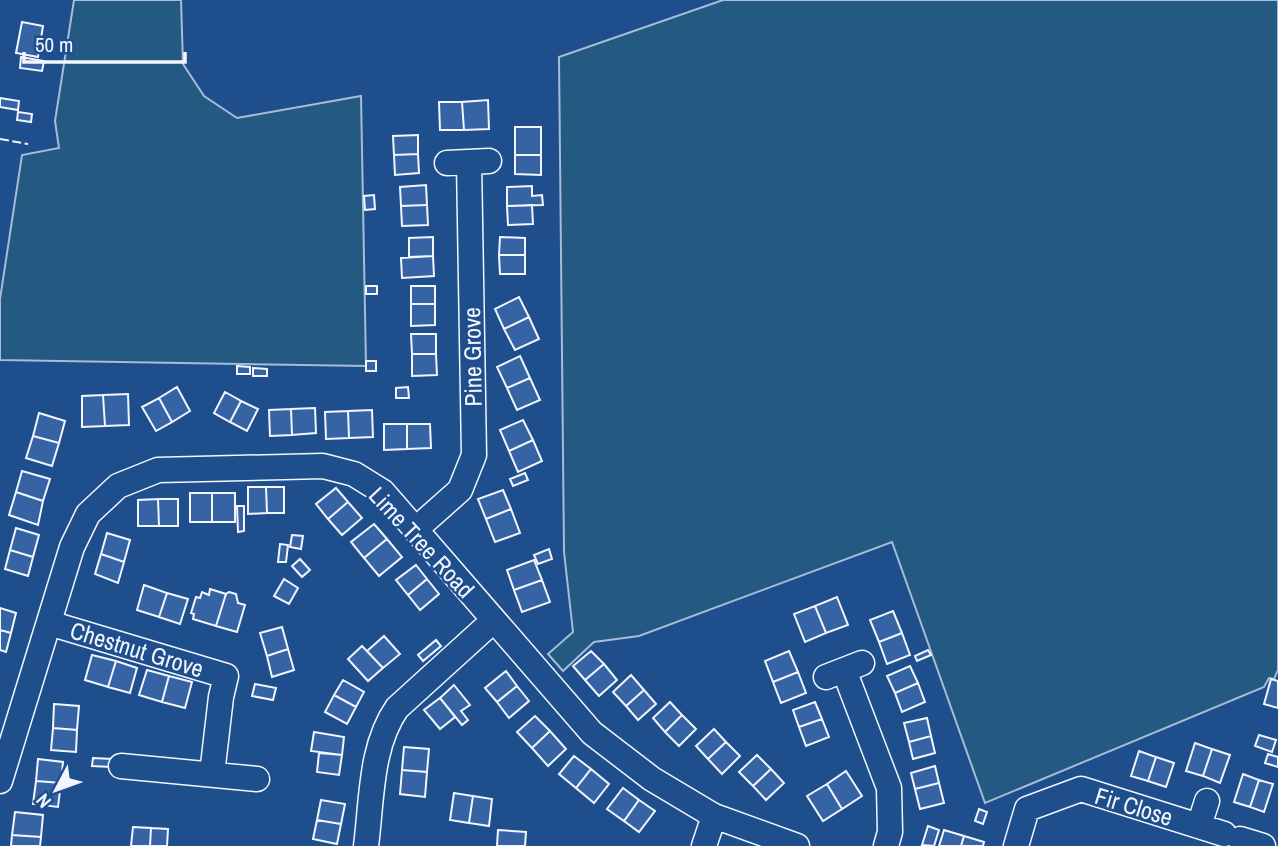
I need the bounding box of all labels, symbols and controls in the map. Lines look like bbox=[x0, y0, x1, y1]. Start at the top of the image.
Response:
scale bar bbox=[24, 21, 186, 65]
text: 50 m bbox=[35, 30, 73, 59]
street label: Pine Grove bbox=[455, 307, 489, 407]
street label: Lime Tree Road bbox=[362, 479, 482, 605]
street label: Chestnut Grove bbox=[66, 614, 208, 684]
north arrow bbox=[21, 755, 91, 825]
street label: Fir Close bbox=[1091, 779, 1177, 833]
text: N bbox=[30, 788, 57, 814]

